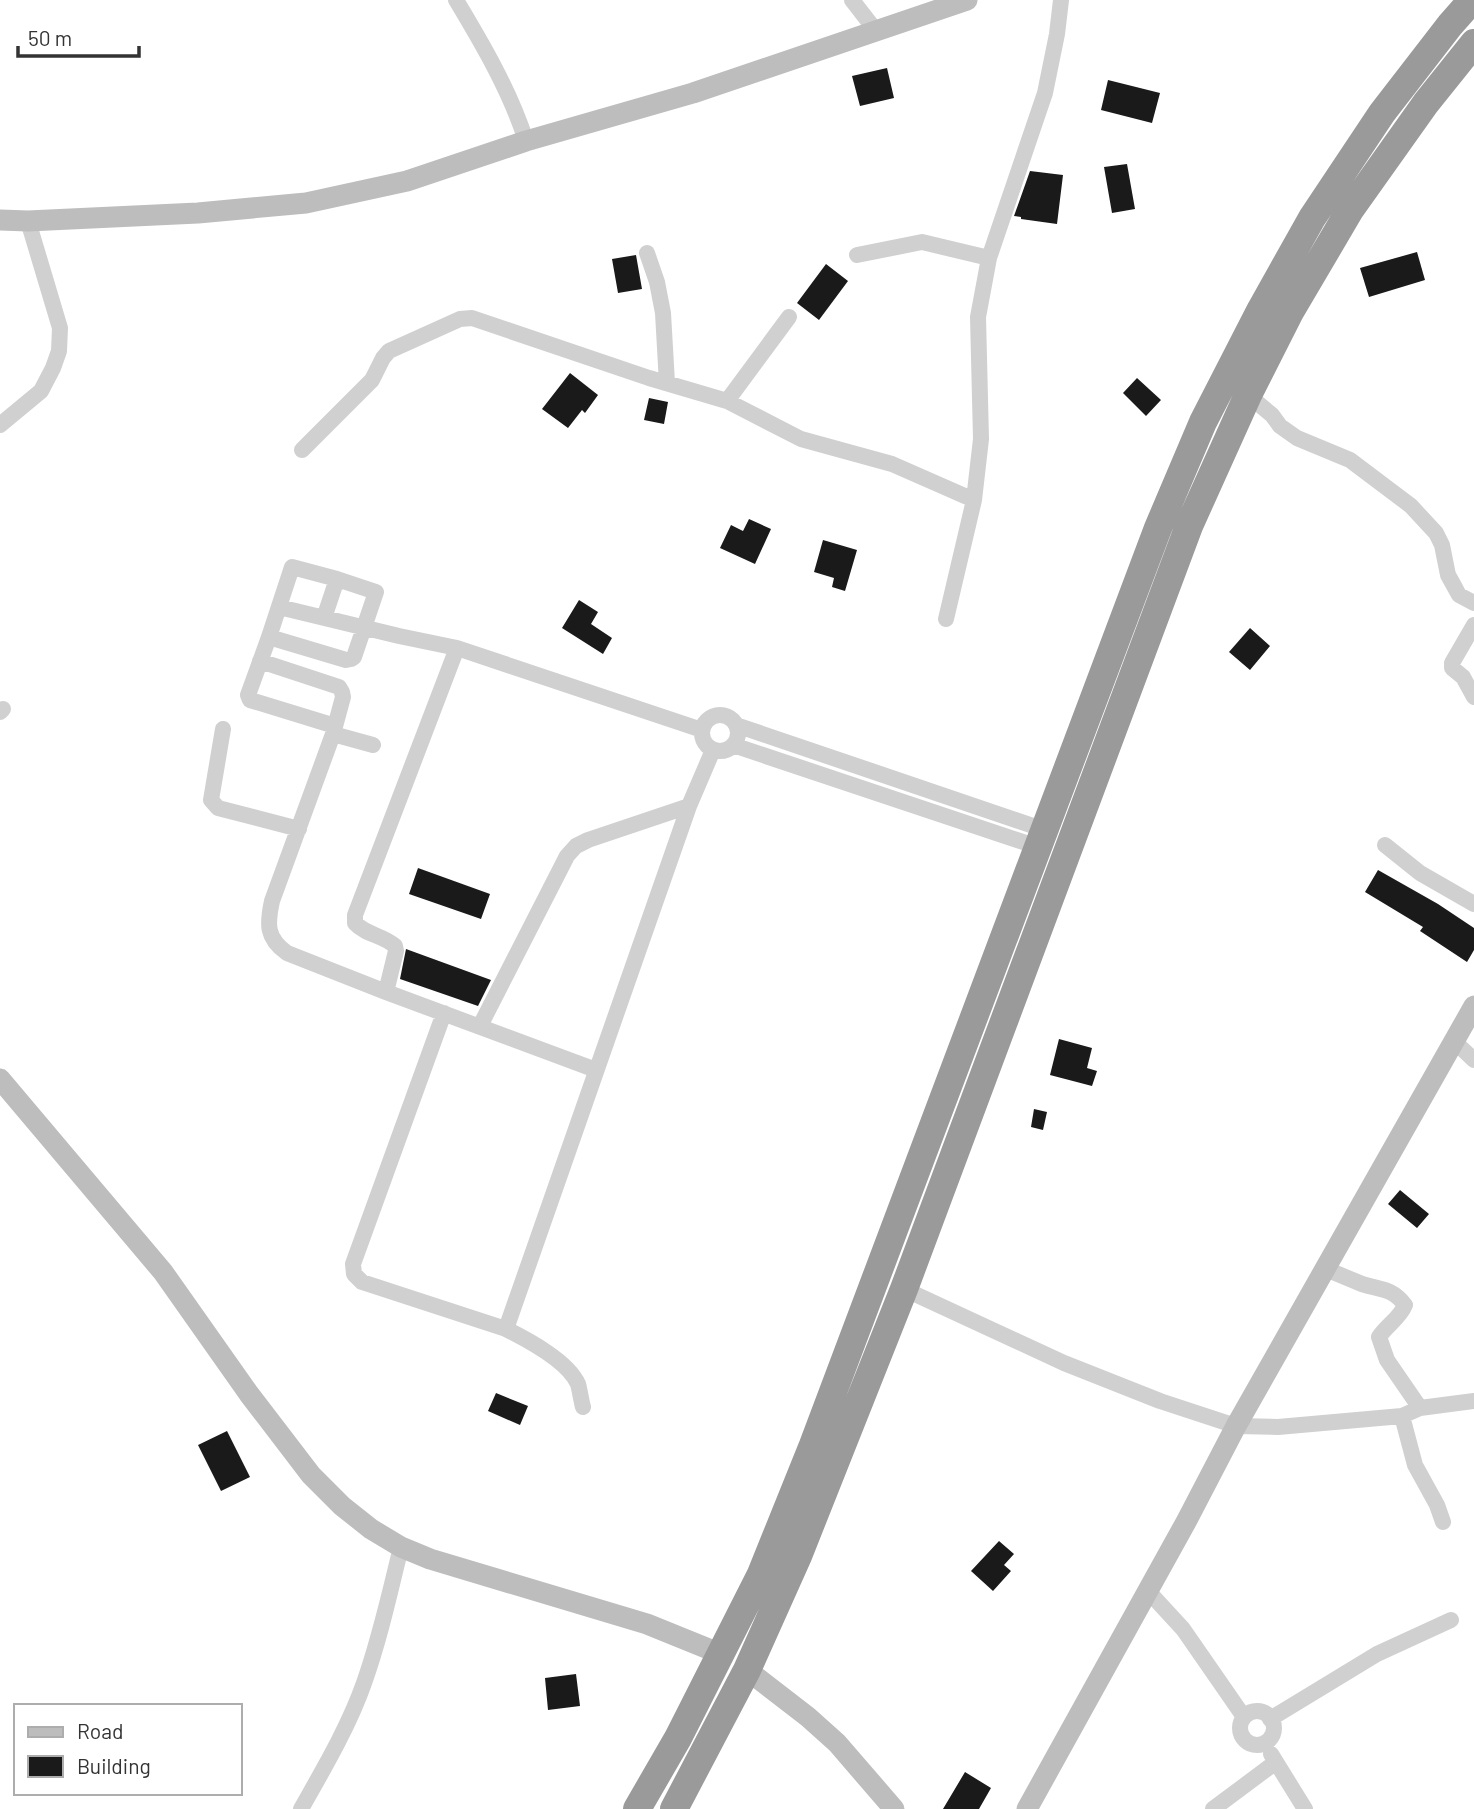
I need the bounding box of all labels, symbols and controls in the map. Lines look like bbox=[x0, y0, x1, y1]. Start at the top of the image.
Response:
scale bar bbox=[18, 14, 138, 58]
text: 50 m bbox=[28, 25, 72, 50]
legend bbox=[14, 1704, 242, 1795]
text: Road bbox=[77, 1718, 123, 1743]
text: Building bbox=[77, 1753, 151, 1778]

